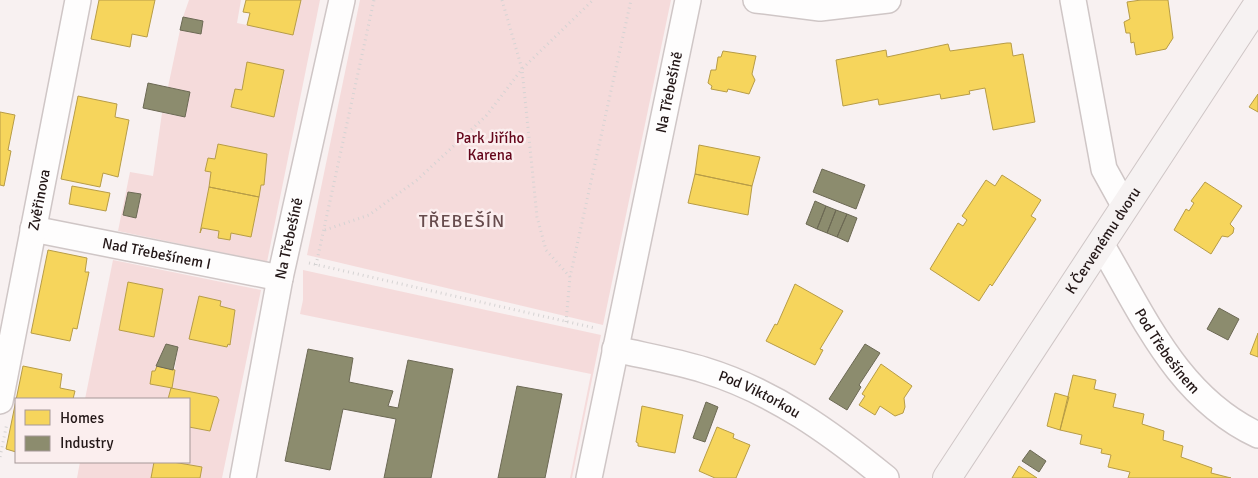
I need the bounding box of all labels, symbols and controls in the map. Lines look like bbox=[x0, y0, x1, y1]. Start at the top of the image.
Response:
street label: Na Třebešíně bbox=[652, 50, 686, 135]
park label: Park Jiřího Karena bbox=[456, 129, 525, 164]
street label: Zvěřinova bbox=[24, 167, 54, 232]
street label: K Červenému dvoru bbox=[1061, 184, 1144, 297]
street label: Na Třebešíně bbox=[271, 196, 307, 281]
district label: TŘEBEŠÍN bbox=[419, 210, 505, 232]
street label: Nad Třebešínem I bbox=[101, 234, 213, 273]
street label: Pod Třebešínem bbox=[1131, 305, 1204, 398]
street label: Pod Viktorkou bbox=[716, 367, 804, 422]
legend bbox=[15, 398, 190, 463]
text: Homes bbox=[60, 409, 104, 427]
text: Industry bbox=[60, 434, 113, 452]

